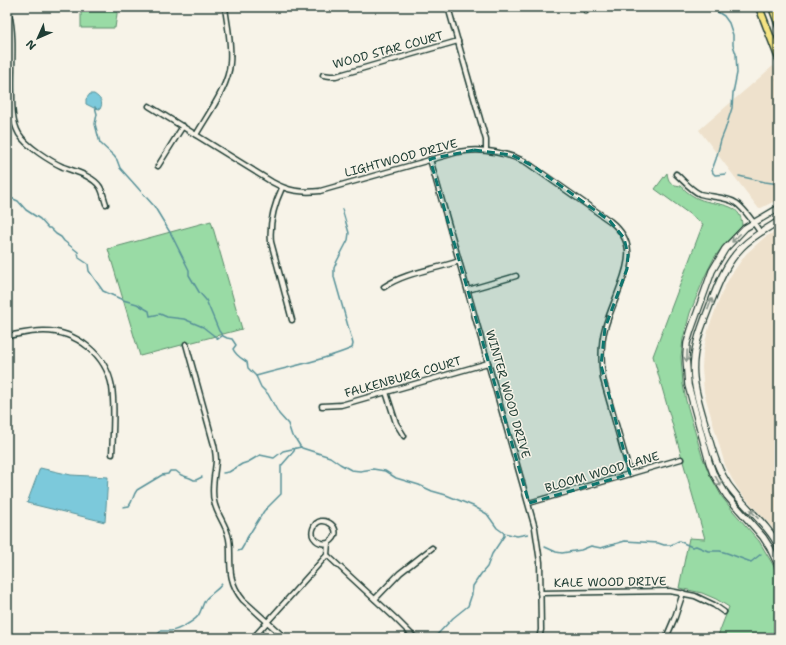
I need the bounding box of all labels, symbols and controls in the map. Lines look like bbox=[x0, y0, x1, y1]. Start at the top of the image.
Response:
north arrow bbox=[18, 18, 58, 58]
street label: WOOD STAR COURT bbox=[331, 27, 446, 72]
text: N bbox=[23, 36, 40, 53]
street label: LIGHTWOOD DRIVE bbox=[343, 135, 459, 181]
one-way arrow bbox=[731, 233, 740, 243]
one-way arrow bbox=[706, 299, 714, 311]
street label: WINTER WOOD DRIVE bbox=[482, 328, 534, 460]
one-way arrow bbox=[683, 349, 690, 362]
street label: FALKENBURG COURT bbox=[343, 352, 464, 401]
street label: BLOOM WOOD LANE bbox=[543, 448, 661, 496]
one-way arrow bbox=[715, 475, 722, 487]
one-way arrow bbox=[749, 509, 759, 519]
street label: KALE WOOD DRIVE bbox=[553, 573, 667, 591]

